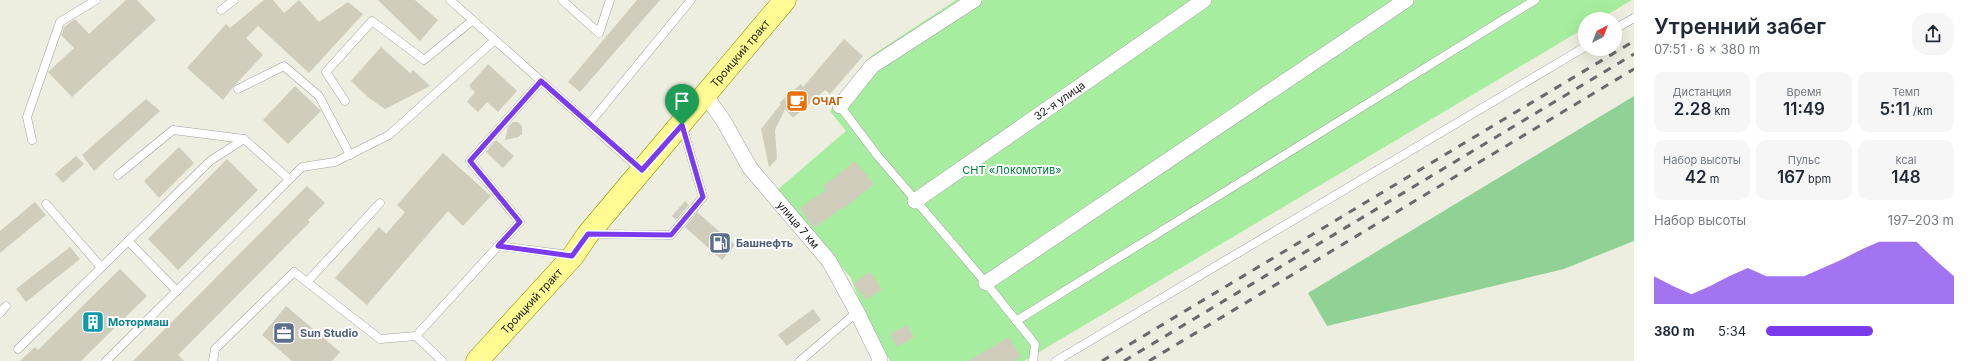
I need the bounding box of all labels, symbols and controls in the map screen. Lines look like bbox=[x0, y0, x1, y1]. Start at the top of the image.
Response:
north arrow bbox=[1578, 12, 1622, 56]
map controls bbox=[1578, 12, 1622, 56]
text: Утренний забег bbox=[1654, 13, 1826, 39]
button: share bbox=[1912, 13, 1954, 55]
street label: Троицкий тракт bbox=[708, 16, 773, 90]
text: 07:51 · 6 × 380 m bbox=[1654, 41, 1760, 57]
street label: 32-я улица bbox=[1031, 78, 1088, 123]
pin bbox=[665, 84, 699, 125]
text: Дистанция bbox=[1673, 85, 1731, 99]
text: Время bbox=[1787, 85, 1821, 99]
text: Темп bbox=[1892, 85, 1920, 99]
cafe icon: ОЧАГ bbox=[784, 88, 810, 114]
icon: arrive bbox=[671, 90, 693, 112]
place label: ОЧАГ bbox=[812, 94, 843, 108]
text: 2.28 bbox=[1674, 99, 1711, 119]
text: 11:49 bbox=[1783, 99, 1825, 119]
text: 5:11 bbox=[1879, 99, 1910, 119]
text: km bbox=[1711, 104, 1730, 118]
text: /km bbox=[1910, 104, 1933, 118]
text: Набор высоты bbox=[1663, 153, 1741, 167]
text: Пульс bbox=[1788, 153, 1820, 167]
text: kcal bbox=[1895, 153, 1917, 167]
park label: СНТ «Локомотив» bbox=[962, 163, 1062, 177]
text: 42 bbox=[1685, 167, 1707, 187]
text: 167 bbox=[1777, 167, 1805, 187]
text: 148 bbox=[1891, 167, 1921, 187]
text: m bbox=[1707, 172, 1719, 186]
text: bpm bbox=[1805, 172, 1831, 186]
street label: улица 7 км bbox=[774, 198, 822, 251]
text: Набор высоты bbox=[1654, 212, 1746, 228]
text: 197–203 m bbox=[1888, 212, 1954, 228]
fuel station icon: Башнефть bbox=[707, 230, 733, 256]
place label: Башнефть bbox=[736, 236, 794, 250]
street label: Троицкий тракт bbox=[498, 265, 566, 337]
building icon: Мотормаш bbox=[80, 309, 106, 335]
place label: Мотормаш bbox=[108, 315, 169, 329]
office icon: Sun Studio bbox=[271, 320, 297, 346]
text: 380 m bbox=[1654, 323, 1695, 339]
text: 5:34 bbox=[1718, 323, 1746, 339]
place label: Sun Studio bbox=[300, 326, 358, 340]

